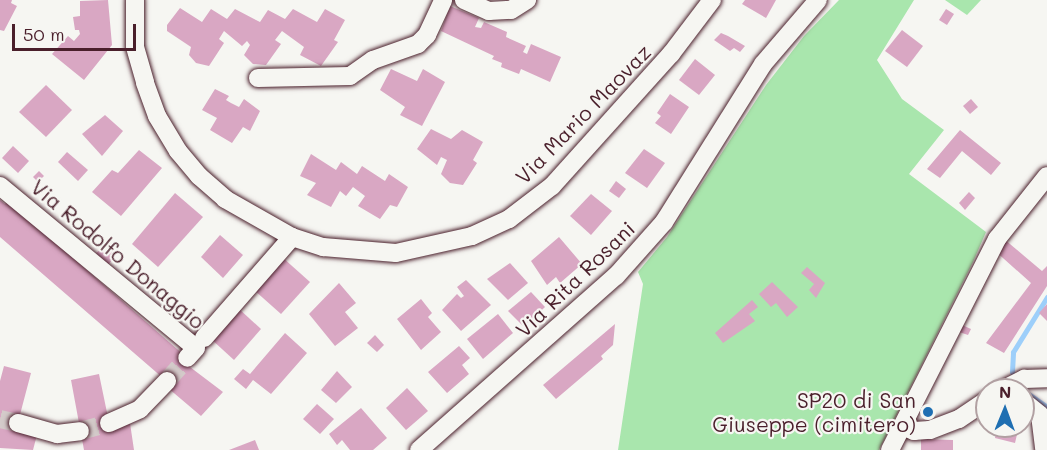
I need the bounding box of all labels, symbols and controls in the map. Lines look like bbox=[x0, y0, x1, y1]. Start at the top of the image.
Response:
scale bar bbox=[15, 12, 140, 50]
text: 50 m bbox=[23, 22, 65, 46]
street label: Via Mario Maovaz bbox=[510, 39, 656, 189]
street label: Via Rodolfo Donaggio bbox=[26, 174, 210, 334]
street label: Via Rita Rosani bbox=[510, 216, 640, 342]
north arrow bbox=[975, 378, 1035, 438]
text: N bbox=[999, 381, 1012, 402]
place label: SP20 di San Giuseppe (cimitero) bbox=[712, 387, 916, 437]
marker: SP20 di San Giuseppe (cimitero) bbox=[921, 405, 935, 419]

